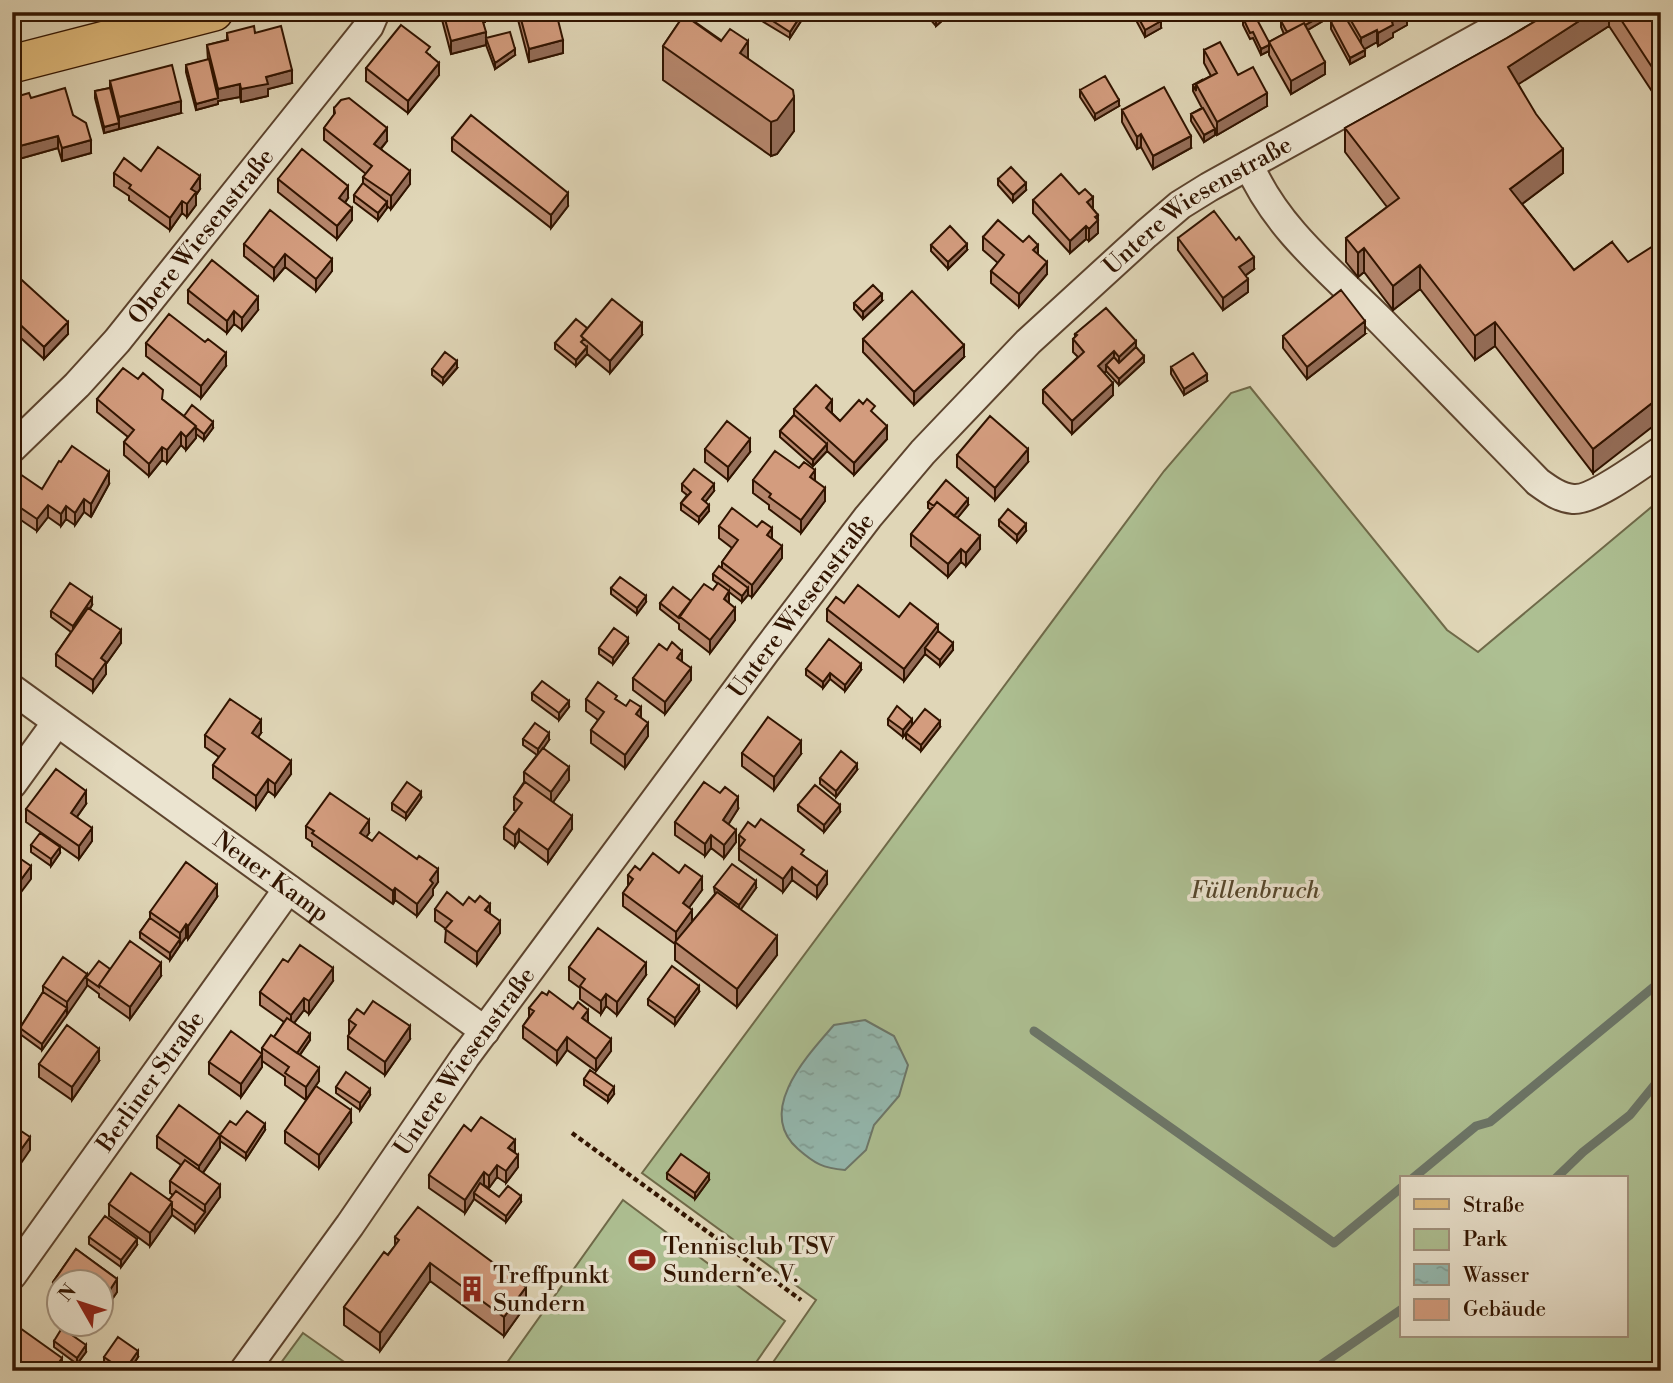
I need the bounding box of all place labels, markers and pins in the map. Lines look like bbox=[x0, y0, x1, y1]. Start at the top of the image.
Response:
place label: Tennisclub TSV Sundern e.V. bbox=[663, 1232, 836, 1290]
sports icon: Tennisclub TSV Sundern e.V. bbox=[627, 1245, 657, 1275]
place label: Treffpunkt Sundern bbox=[493, 1261, 610, 1319]
building icon: Treffpunkt Sundern bbox=[457, 1274, 487, 1304]

